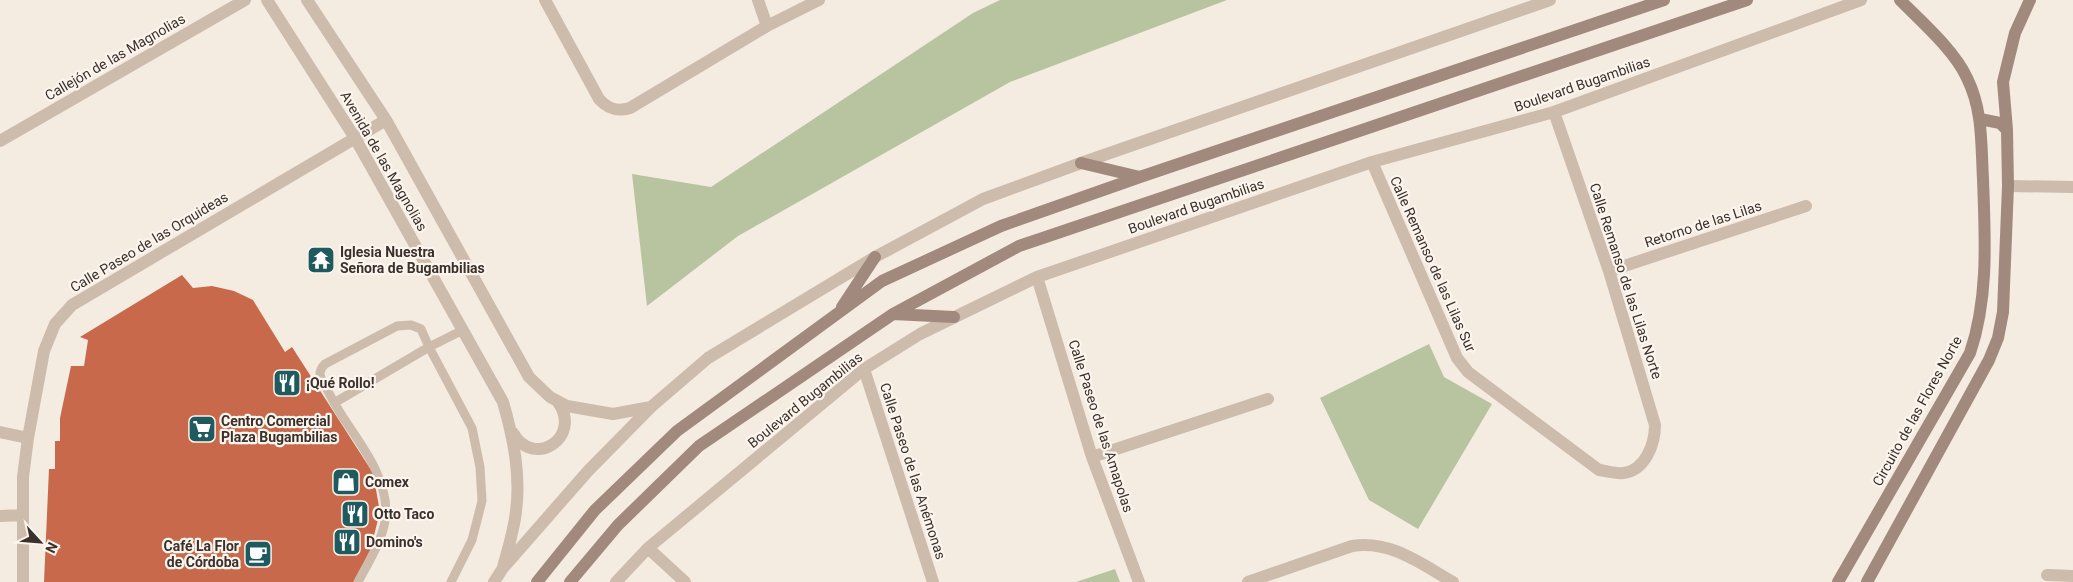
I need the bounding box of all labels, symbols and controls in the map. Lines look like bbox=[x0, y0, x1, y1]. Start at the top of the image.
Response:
street label: Callejón de las Magnolias bbox=[42, 10, 188, 104]
street label: Boulevard Bugambilias bbox=[1512, 53, 1652, 115]
street label: Avenida de las Magnolias bbox=[337, 88, 431, 234]
street label: Calle Remanso de las Lilas Sur bbox=[1387, 174, 1479, 355]
street label: Boulevard Bugambilias bbox=[1126, 175, 1266, 237]
street label: Calle Remanso de las Lilas Norte bbox=[1587, 181, 1665, 381]
street label: Calle Paseo de las Orquideas bbox=[67, 189, 231, 295]
street label: Retorno de las Lilas bbox=[1642, 198, 1764, 250]
place label: Iglesia Nuestra Señora de Bugambilias bbox=[340, 244, 485, 276]
temple icon: Iglesia Nuestra Señora de Bugambilias bbox=[306, 245, 336, 275]
street label: Circuito de las Flores Norte bbox=[1869, 333, 1965, 489]
street label: Calle Paseo de las Amapolas bbox=[1065, 338, 1137, 514]
street label: Boulevard Bugambilias bbox=[745, 349, 865, 451]
restaurant icon: ¡Qué Rollo! bbox=[272, 368, 302, 398]
place label: ¡Qué Rollo! bbox=[306, 375, 375, 391]
street label: Calle Paseo de las Anémonas bbox=[877, 381, 949, 561]
place label: Centro Comercial Plaza Bugambilias bbox=[221, 413, 337, 445]
supermarket icon: Centro Comercial Plaza Bugambilias bbox=[187, 414, 217, 444]
shop icon: Comex bbox=[331, 467, 361, 497]
place label: Comex bbox=[365, 474, 410, 490]
restaurant icon: Otto Taco bbox=[340, 499, 370, 529]
place label: Otto Taco bbox=[374, 506, 434, 522]
north arrow bbox=[15, 517, 65, 567]
restaurant icon: Domino's bbox=[332, 527, 362, 557]
place label: Domino's bbox=[366, 534, 423, 550]
place label: Café La Flor de Córdoba bbox=[163, 538, 240, 570]
cafe icon: Café La Flor de Córdoba bbox=[243, 539, 273, 569]
text: N bbox=[42, 540, 61, 556]

